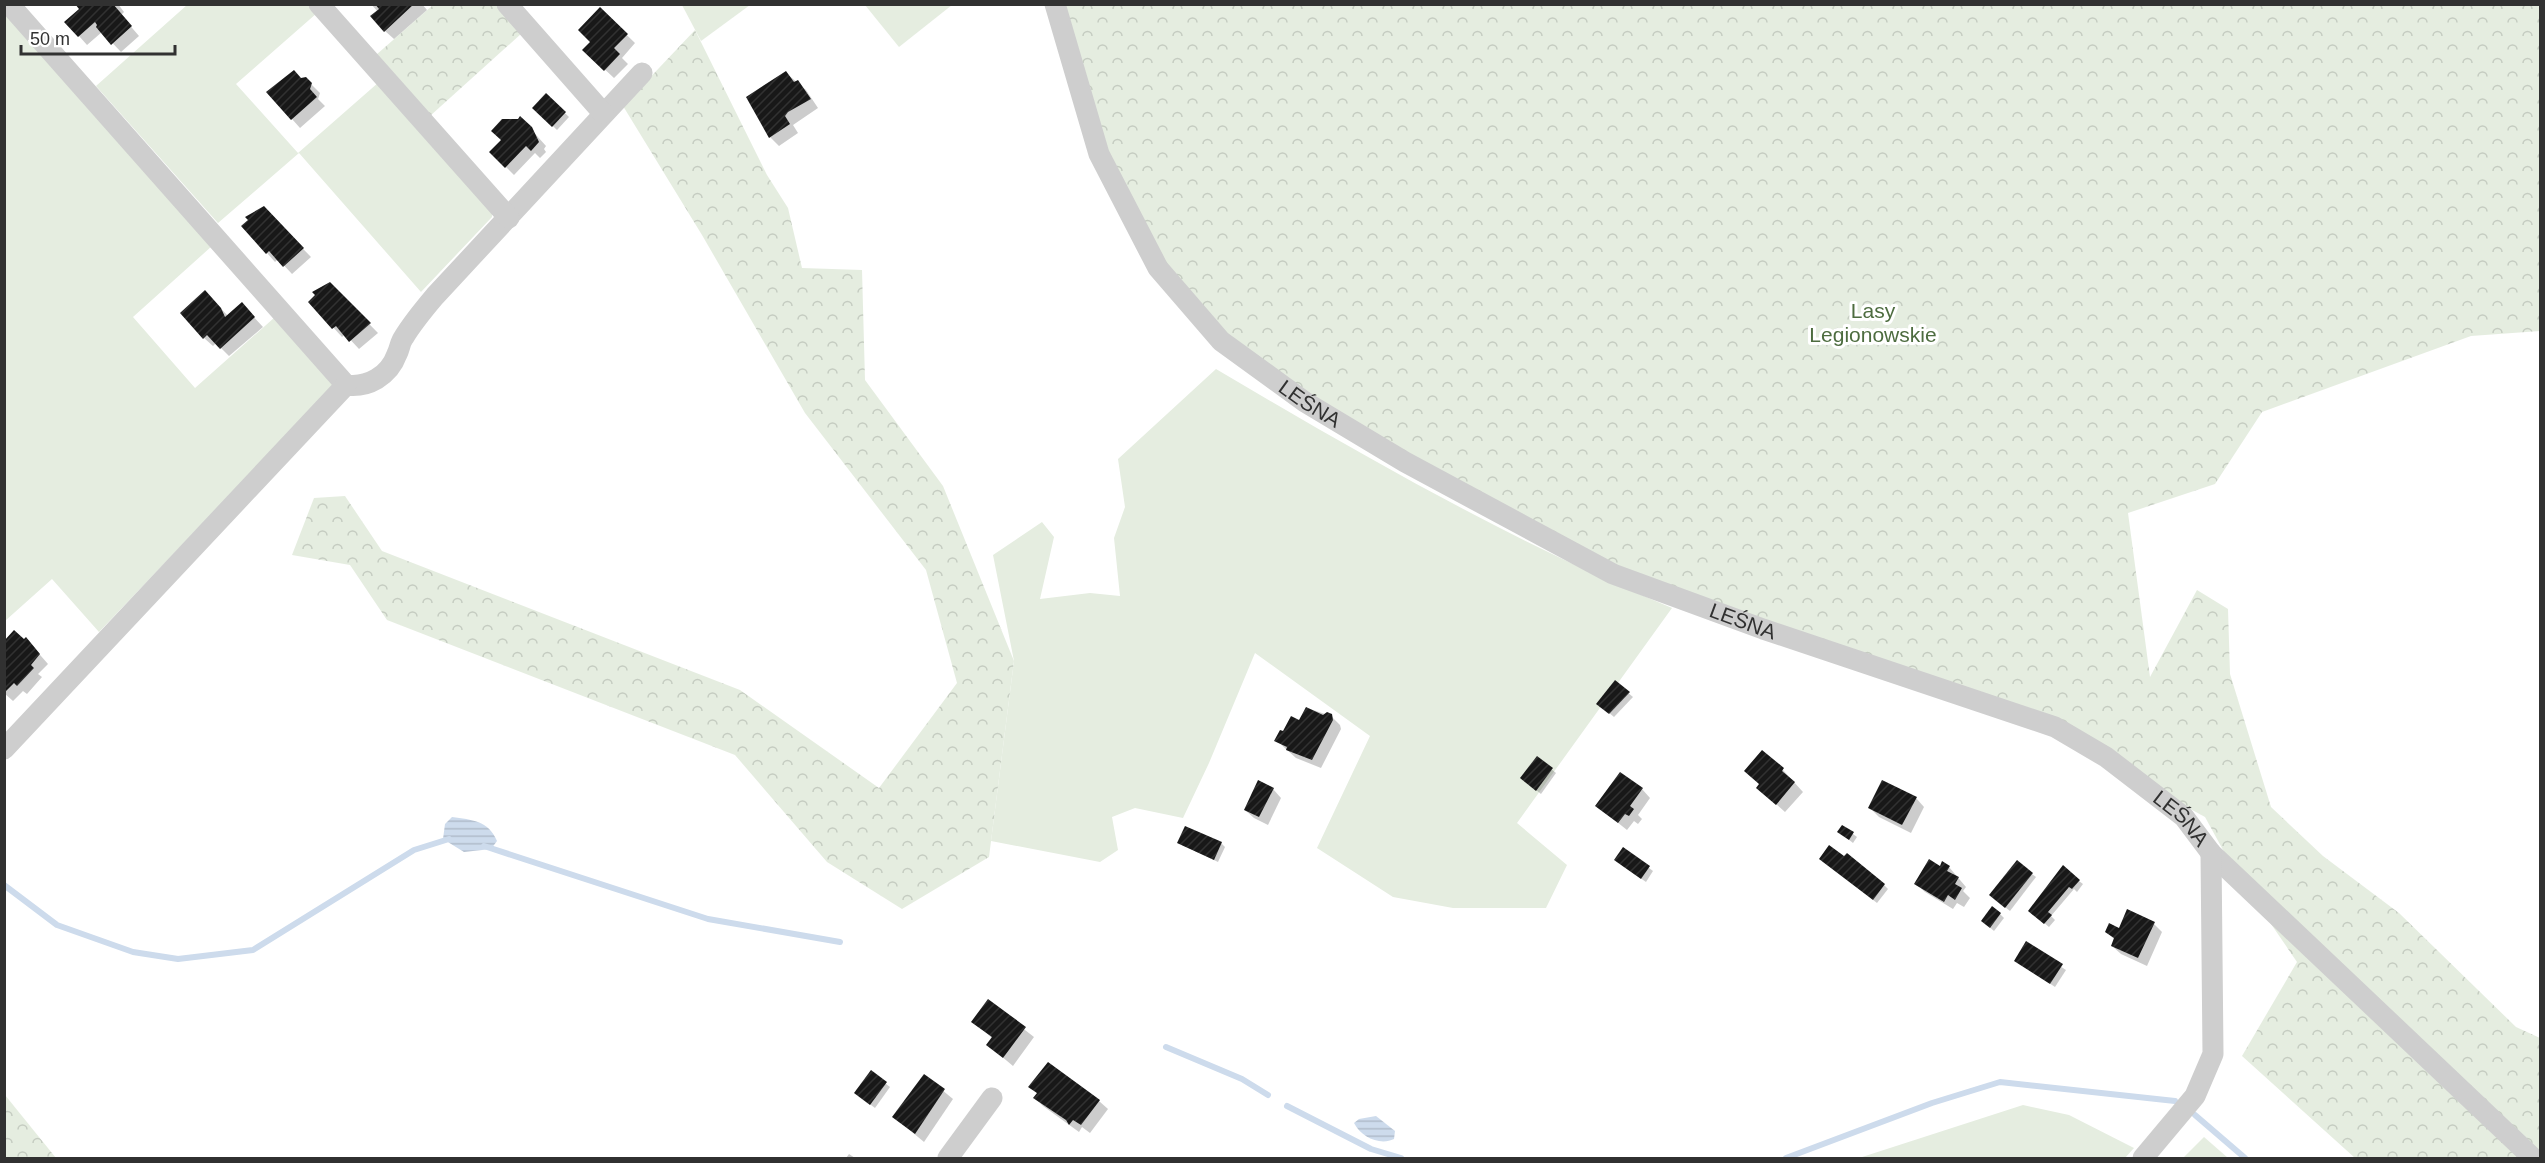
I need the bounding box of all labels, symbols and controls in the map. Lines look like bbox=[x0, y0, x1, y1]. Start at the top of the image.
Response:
scale bar bbox=[21, 18, 176, 56]
text: 50 m bbox=[30, 29, 70, 49]
park label: Lasy Legionowskie bbox=[1809, 299, 1937, 346]
street label: LEŚNA bbox=[1275, 375, 1345, 432]
street label: LEŚNA bbox=[1707, 598, 1779, 644]
street label: LEŚNA bbox=[2149, 786, 2214, 850]

